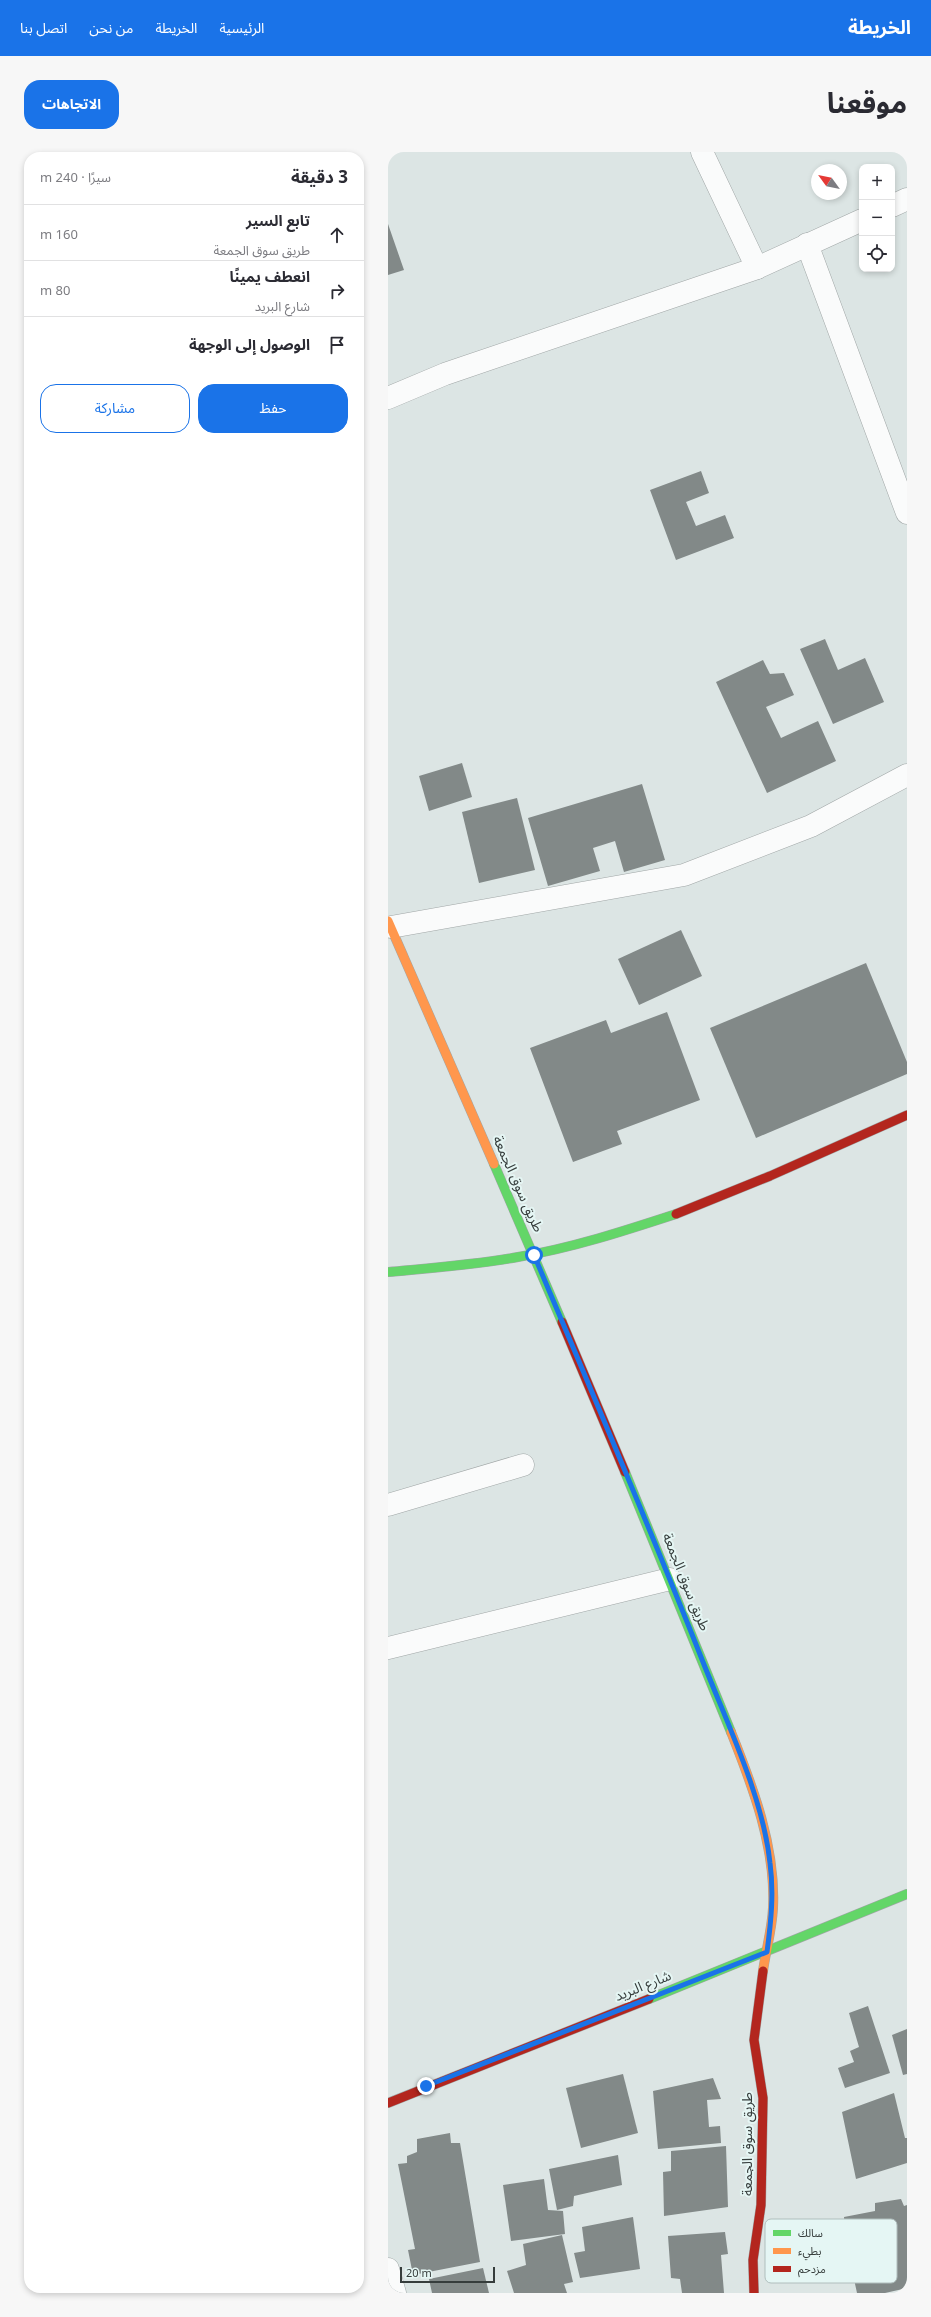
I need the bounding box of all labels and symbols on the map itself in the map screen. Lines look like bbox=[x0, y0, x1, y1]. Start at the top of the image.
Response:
north arrow bbox=[811, 164, 847, 200]
street label: طريق سوق الجمعة bbox=[484, 1131, 552, 1237]
route start bbox=[525, 1246, 543, 1264]
street label: طريق سوق الجمعة bbox=[653, 1528, 719, 1636]
street label: شارع البريد bbox=[610, 1961, 676, 2011]
route end bbox=[417, 2077, 435, 2095]
street label: طريق سوق الجمعة bbox=[733, 2092, 762, 2196]
legend bbox=[765, 2219, 897, 2283]
text: سالك bbox=[798, 2222, 823, 2245]
text: بطيء bbox=[798, 2240, 821, 2263]
text: مزدحم bbox=[798, 2258, 826, 2281]
scale bar bbox=[400, 2265, 495, 2284]

